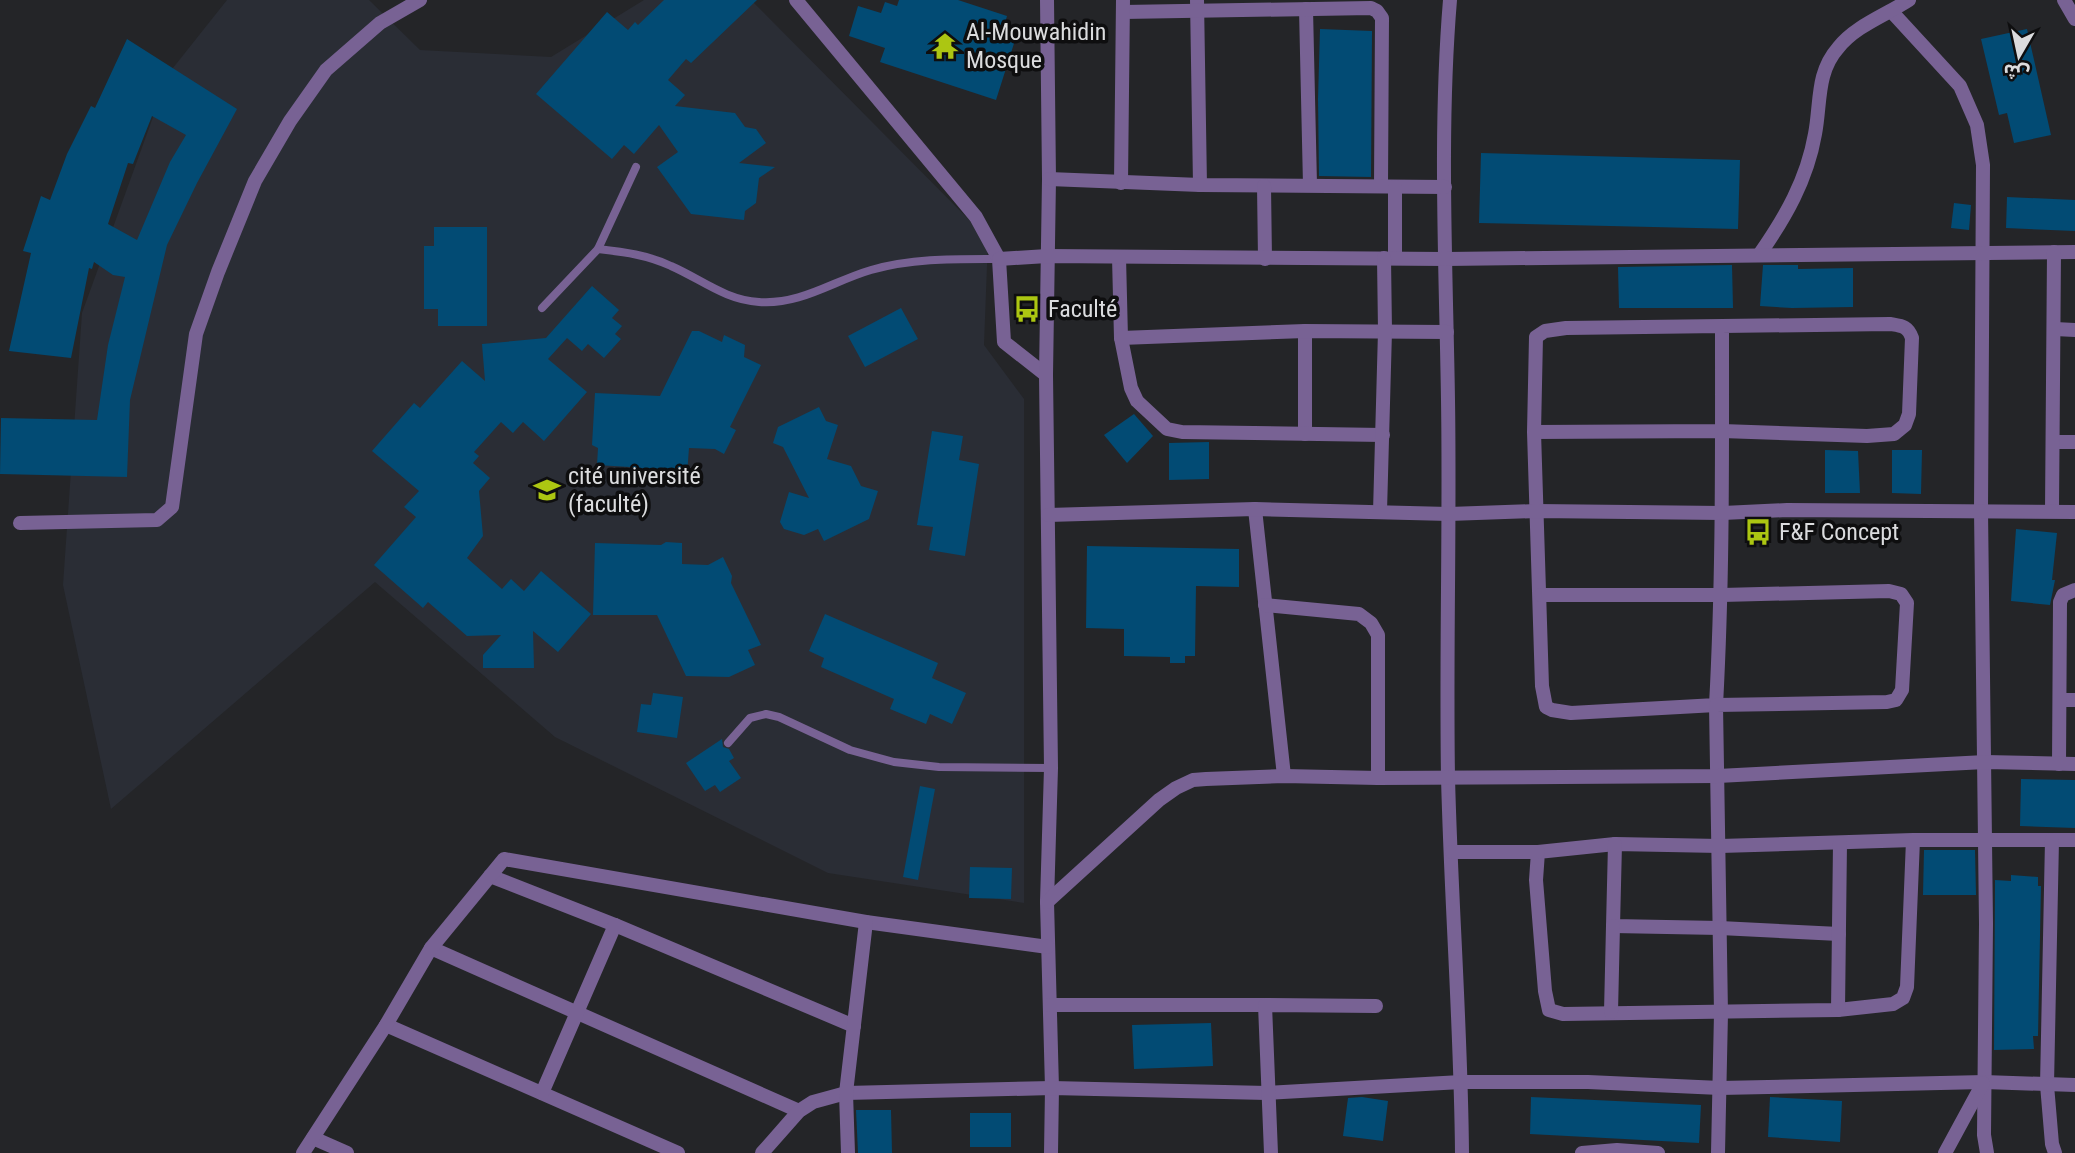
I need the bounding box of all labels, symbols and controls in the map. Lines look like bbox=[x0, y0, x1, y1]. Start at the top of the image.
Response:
place label: Al-Mouwahidin Mosque bbox=[966, 18, 1106, 74]
north arrow bbox=[1984, 21, 2054, 91]
temple icon: Al-Mouwahidin Mosque bbox=[930, 31, 960, 61]
text: ش bbox=[2002, 59, 2031, 86]
bus stop icon: Faculté bbox=[1012, 294, 1042, 324]
place label: Faculté bbox=[1048, 295, 1117, 323]
place label: cité université (faculté) bbox=[568, 462, 701, 518]
school or university icon: cité université (faculté) bbox=[532, 475, 562, 505]
bus stop icon: F&F Concept bbox=[1743, 517, 1773, 547]
place label: F&F Concept bbox=[1779, 518, 1899, 546]

